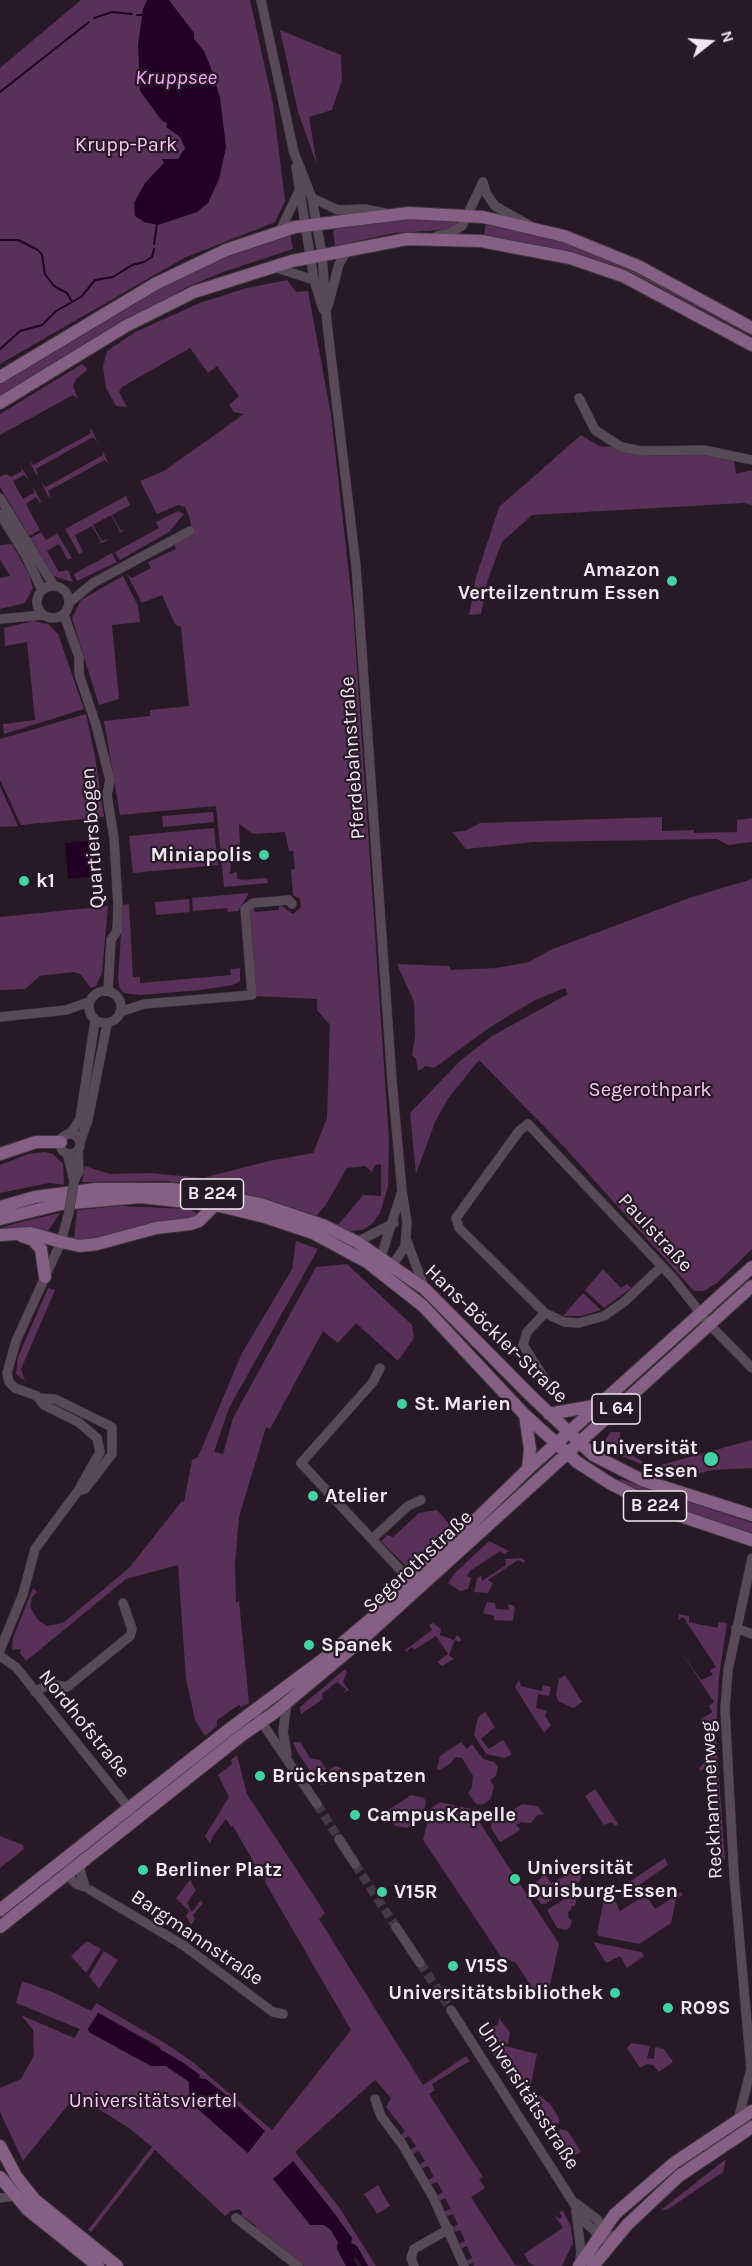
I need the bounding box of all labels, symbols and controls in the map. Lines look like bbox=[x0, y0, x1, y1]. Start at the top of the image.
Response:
north arrow bbox=[680, 12, 740, 72]
text: N bbox=[717, 28, 738, 45]
water label: Kruppsee bbox=[135, 65, 217, 91]
park label: Krupp-Park bbox=[75, 133, 177, 157]
place label: Amazon Verteilzentrum Essen bbox=[458, 558, 660, 605]
marker: Amazon Verteilzentrum Essen bbox=[665, 574, 679, 588]
street label: Pferdebahnstraße bbox=[335, 676, 371, 840]
street label: Quartiersbogen bbox=[76, 767, 110, 909]
place label: Miniapolis bbox=[151, 843, 252, 867]
marker: Miniapolis bbox=[257, 848, 271, 862]
place label: k1 bbox=[36, 869, 55, 893]
marker: k1 bbox=[17, 874, 31, 888]
park label: Segerothpark bbox=[589, 1078, 711, 1102]
road number: B 224 bbox=[180, 1179, 244, 1209]
street label: Paulstraße bbox=[613, 1189, 697, 1277]
street label: Hans-Böckler-Straße bbox=[420, 1260, 572, 1408]
place label: St. Marien bbox=[414, 1392, 511, 1416]
road number: L 64 bbox=[592, 1394, 640, 1424]
marker: St. Marien bbox=[395, 1397, 409, 1411]
place label: Universität Essen bbox=[592, 1436, 698, 1483]
marker: Universität Essen bbox=[702, 1450, 720, 1468]
place label: Atelier bbox=[325, 1484, 387, 1508]
marker: Atelier bbox=[306, 1489, 320, 1503]
road number: B 224 bbox=[624, 1491, 686, 1521]
street label: Segerothstraße bbox=[358, 1505, 478, 1619]
place label: Spanek bbox=[321, 1633, 393, 1657]
marker: Spanek bbox=[302, 1638, 316, 1652]
street label: Nordhofstraße bbox=[33, 1665, 135, 1783]
street label: Reckhammerweg bbox=[696, 1720, 728, 1880]
place label: Brückenspatzen bbox=[272, 1764, 426, 1788]
marker: Brückenspatzen bbox=[253, 1769, 267, 1783]
place label: CampusKapelle bbox=[367, 1803, 516, 1827]
marker: CampusKapelle bbox=[348, 1808, 362, 1822]
place label: Universität Duisburg-Essen bbox=[527, 1856, 678, 1903]
place label: Berliner Platz bbox=[155, 1858, 282, 1882]
marker: Berliner Platz bbox=[136, 1863, 150, 1877]
marker: Universität Duisburg-Essen bbox=[508, 1872, 522, 1886]
place label: V15R bbox=[394, 1880, 438, 1904]
street label: Bargmannstraße bbox=[126, 1885, 268, 1991]
marker: V15R bbox=[375, 1885, 389, 1899]
place label: V15S bbox=[465, 1954, 509, 1978]
marker: V15S bbox=[446, 1959, 460, 1973]
place label: Universitätsbibliothek bbox=[388, 1981, 603, 2005]
marker: Universitätsbibliothek bbox=[608, 1986, 622, 2000]
place label: R09S bbox=[680, 1996, 730, 2020]
marker: R09S bbox=[661, 2001, 675, 2015]
street label: Universitätsstraße bbox=[472, 2018, 584, 2174]
park label: Universitätsviertel bbox=[69, 2089, 237, 2113]

